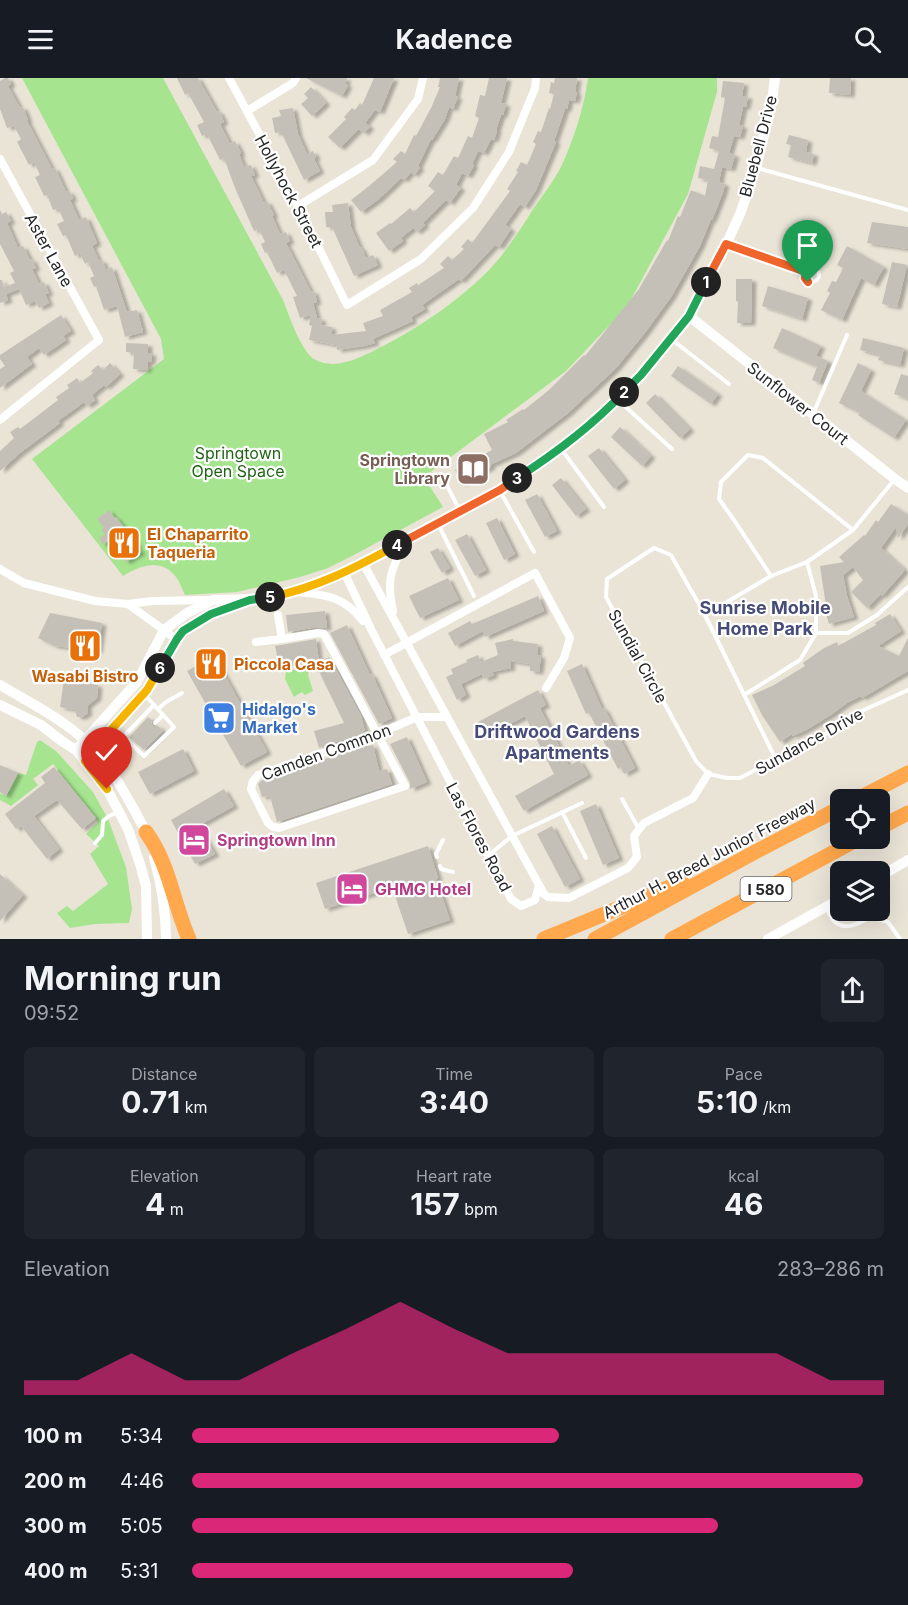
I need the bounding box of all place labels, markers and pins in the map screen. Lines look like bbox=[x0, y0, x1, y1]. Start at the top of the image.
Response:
pin bbox=[782, 220, 833, 282]
pin: 1 bbox=[691, 267, 721, 297]
pin: 2 bbox=[609, 377, 639, 407]
place label: Springtown Library bbox=[360, 450, 450, 488]
library icon: Springtown Library bbox=[455, 451, 491, 487]
pin: 3 bbox=[502, 463, 532, 493]
place label: El Chaparrito Taqueria bbox=[147, 524, 249, 562]
restaurant icon: El Chaparrito Taqueria bbox=[106, 525, 142, 561]
pin: 4 bbox=[382, 530, 412, 560]
pin: 5 bbox=[255, 582, 285, 612]
restaurant icon: Wasabi Bistro bbox=[67, 628, 103, 664]
restaurant icon: Piccola Casa bbox=[193, 646, 229, 682]
pin: 6 bbox=[145, 653, 175, 683]
place label: Piccola Casa bbox=[234, 654, 334, 674]
place label: Wasabi Bistro bbox=[31, 666, 139, 686]
place label: Hidalgo's Market bbox=[242, 699, 316, 737]
supermarket icon: Hidalgo's Market bbox=[201, 700, 237, 736]
pin bbox=[81, 727, 132, 789]
hotel icon: Springtown Inn bbox=[176, 822, 212, 858]
place label: Springtown Inn bbox=[217, 830, 336, 850]
hotel icon: GHMG Hotel bbox=[334, 871, 370, 907]
place label: GHMG Hotel bbox=[375, 879, 471, 899]

